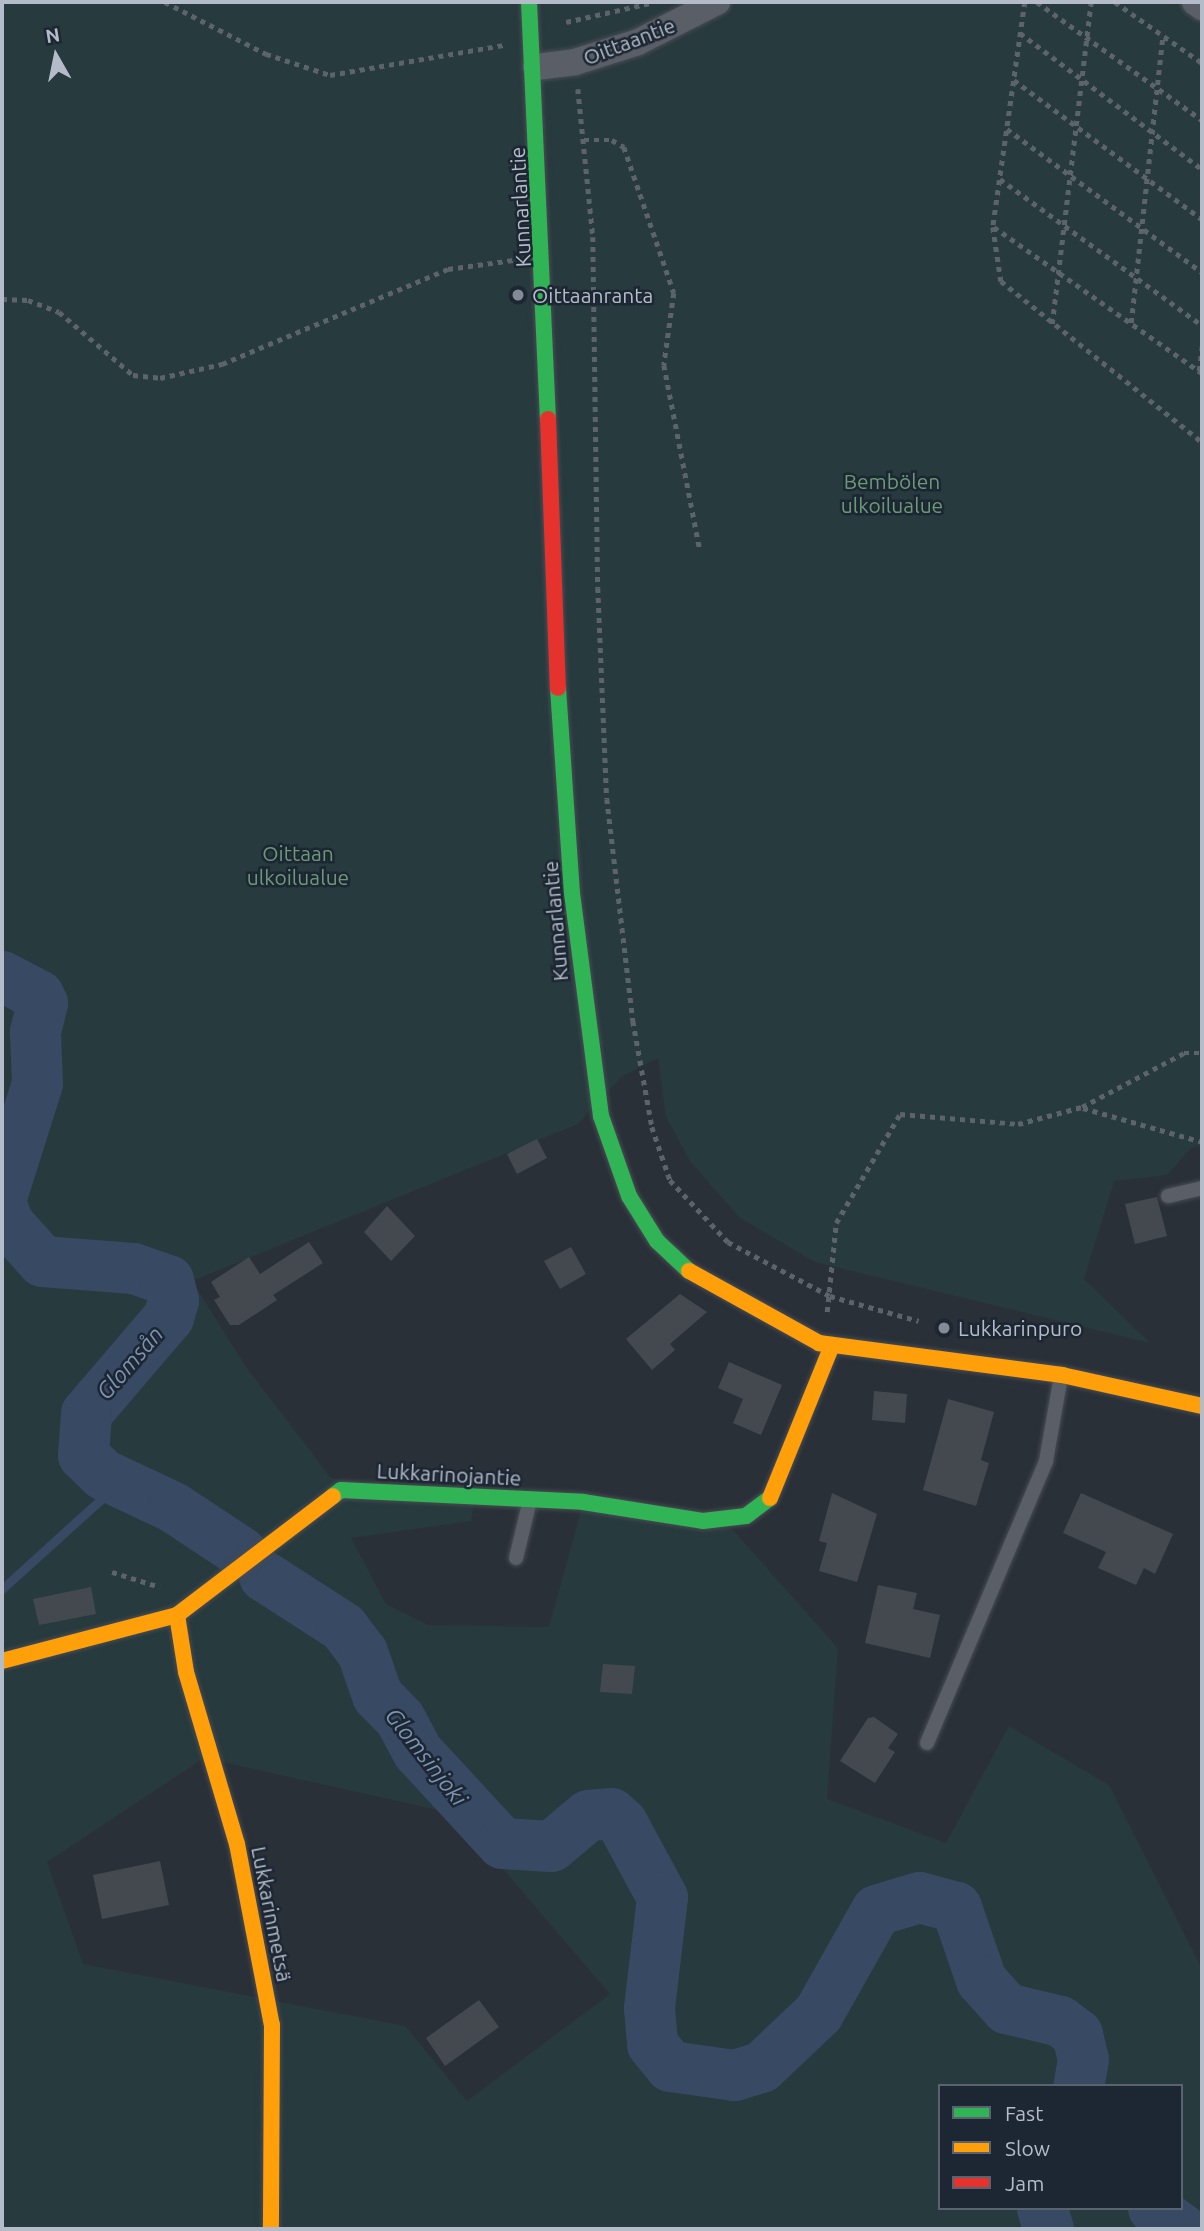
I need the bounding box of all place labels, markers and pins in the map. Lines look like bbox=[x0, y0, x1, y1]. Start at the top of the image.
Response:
place label: Oittaanranta bbox=[532, 282, 653, 308]
marker: Oittaanranta bbox=[510, 287, 526, 303]
place label: Lukkarinpuro bbox=[958, 1315, 1082, 1341]
marker: Lukkarinpuro bbox=[936, 1320, 952, 1336]

